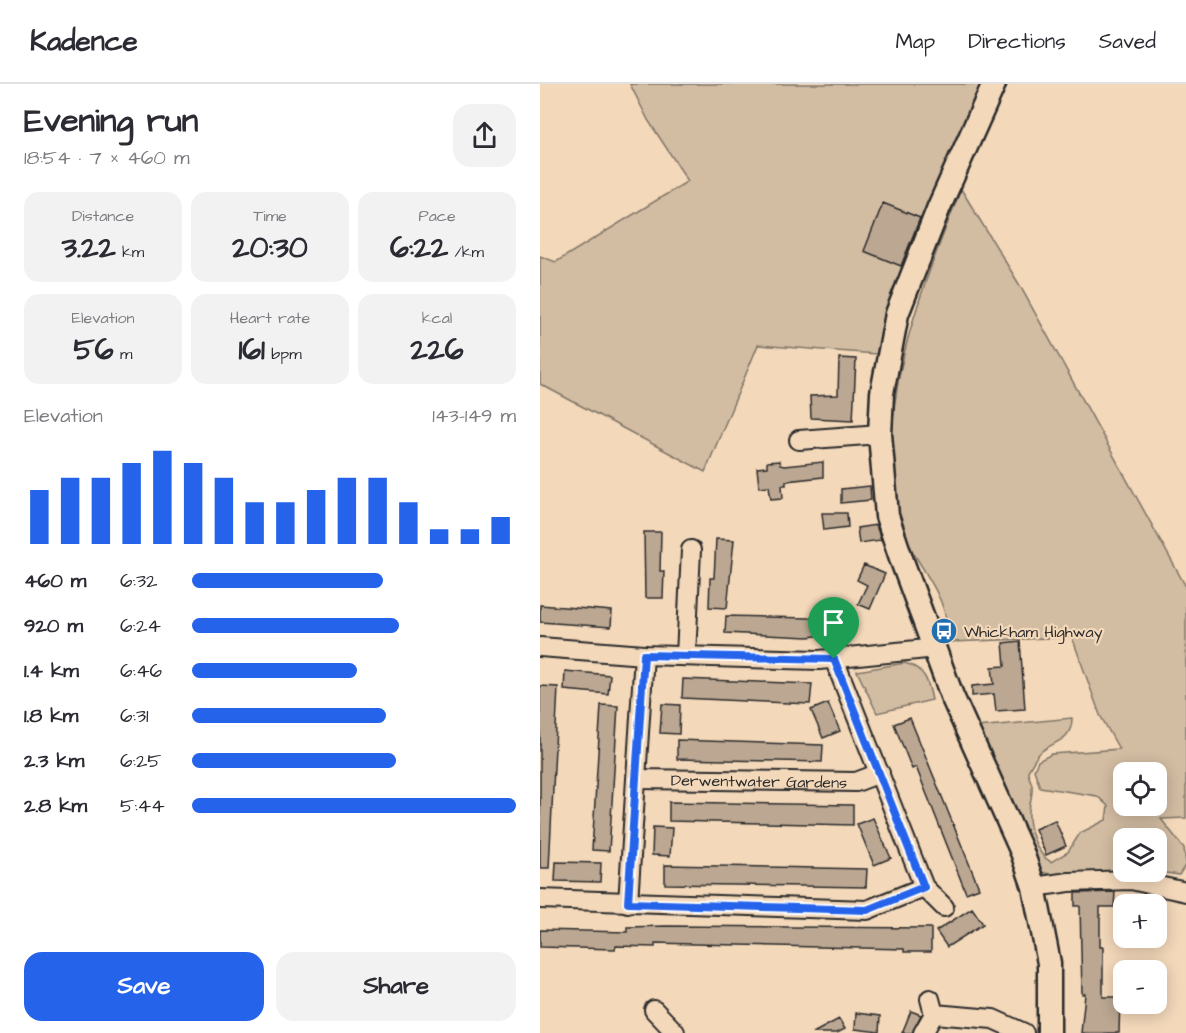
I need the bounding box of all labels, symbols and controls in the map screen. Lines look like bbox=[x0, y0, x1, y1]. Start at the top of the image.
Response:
text: Kadence bbox=[30, 22, 138, 61]
text: Map bbox=[895, 27, 935, 56]
text: Directions bbox=[968, 27, 1066, 56]
text: Saved bbox=[1099, 27, 1156, 56]
text: Evening run bbox=[24, 98, 198, 144]
button: share bbox=[453, 104, 516, 167]
text: 18:54 · 7 × 460 m bbox=[24, 144, 190, 172]
text: Distance bbox=[72, 205, 134, 227]
text: Time bbox=[253, 205, 287, 227]
text: Pace bbox=[418, 205, 456, 227]
text: 3.22 bbox=[62, 227, 116, 269]
text: 20:30 bbox=[232, 227, 308, 269]
text: 6:22 bbox=[390, 227, 448, 269]
text: km bbox=[116, 241, 144, 263]
text: /km bbox=[448, 241, 484, 263]
text: Elevation bbox=[72, 307, 134, 329]
text: Heart rate bbox=[230, 307, 310, 329]
text: kcal bbox=[422, 307, 452, 329]
text: 56 bbox=[74, 329, 114, 371]
text: 161 bbox=[238, 329, 265, 371]
text: 226 bbox=[410, 329, 464, 371]
text: m bbox=[114, 343, 132, 365]
text: bpm bbox=[265, 343, 302, 365]
text: Elevation bbox=[24, 402, 103, 430]
text: 143–149 m bbox=[432, 402, 516, 430]
text: 460 m bbox=[24, 567, 86, 595]
text: 6:32 bbox=[120, 567, 158, 595]
pin bbox=[808, 597, 859, 659]
icon: arrive bbox=[817, 606, 850, 639]
text: 920 m bbox=[24, 612, 83, 640]
text: 6:24 bbox=[120, 612, 161, 640]
bus stop icon: Whickham Highway bbox=[929, 616, 959, 646]
place label: Whickham Highway bbox=[964, 621, 1103, 644]
text: 1.4 km bbox=[24, 657, 79, 685]
text: 6:46 bbox=[120, 657, 162, 685]
text: 1.8 km bbox=[24, 702, 78, 730]
text: 6:31 bbox=[120, 702, 149, 730]
text: 2.3 km bbox=[24, 747, 84, 775]
text: 6:25 bbox=[120, 747, 161, 775]
map controls bbox=[1113, 762, 1167, 1014]
button: locate bbox=[1113, 762, 1167, 816]
street label: Derwentwater Gardens bbox=[671, 769, 847, 794]
text: 2.8 km bbox=[24, 792, 87, 820]
text: 5:44 bbox=[120, 792, 165, 820]
button: layers bbox=[1113, 828, 1167, 882]
button: + bbox=[1113, 894, 1167, 948]
button: Save bbox=[24, 952, 264, 1021]
button: Share bbox=[276, 952, 516, 1021]
button: − bbox=[1113, 960, 1167, 1014]

